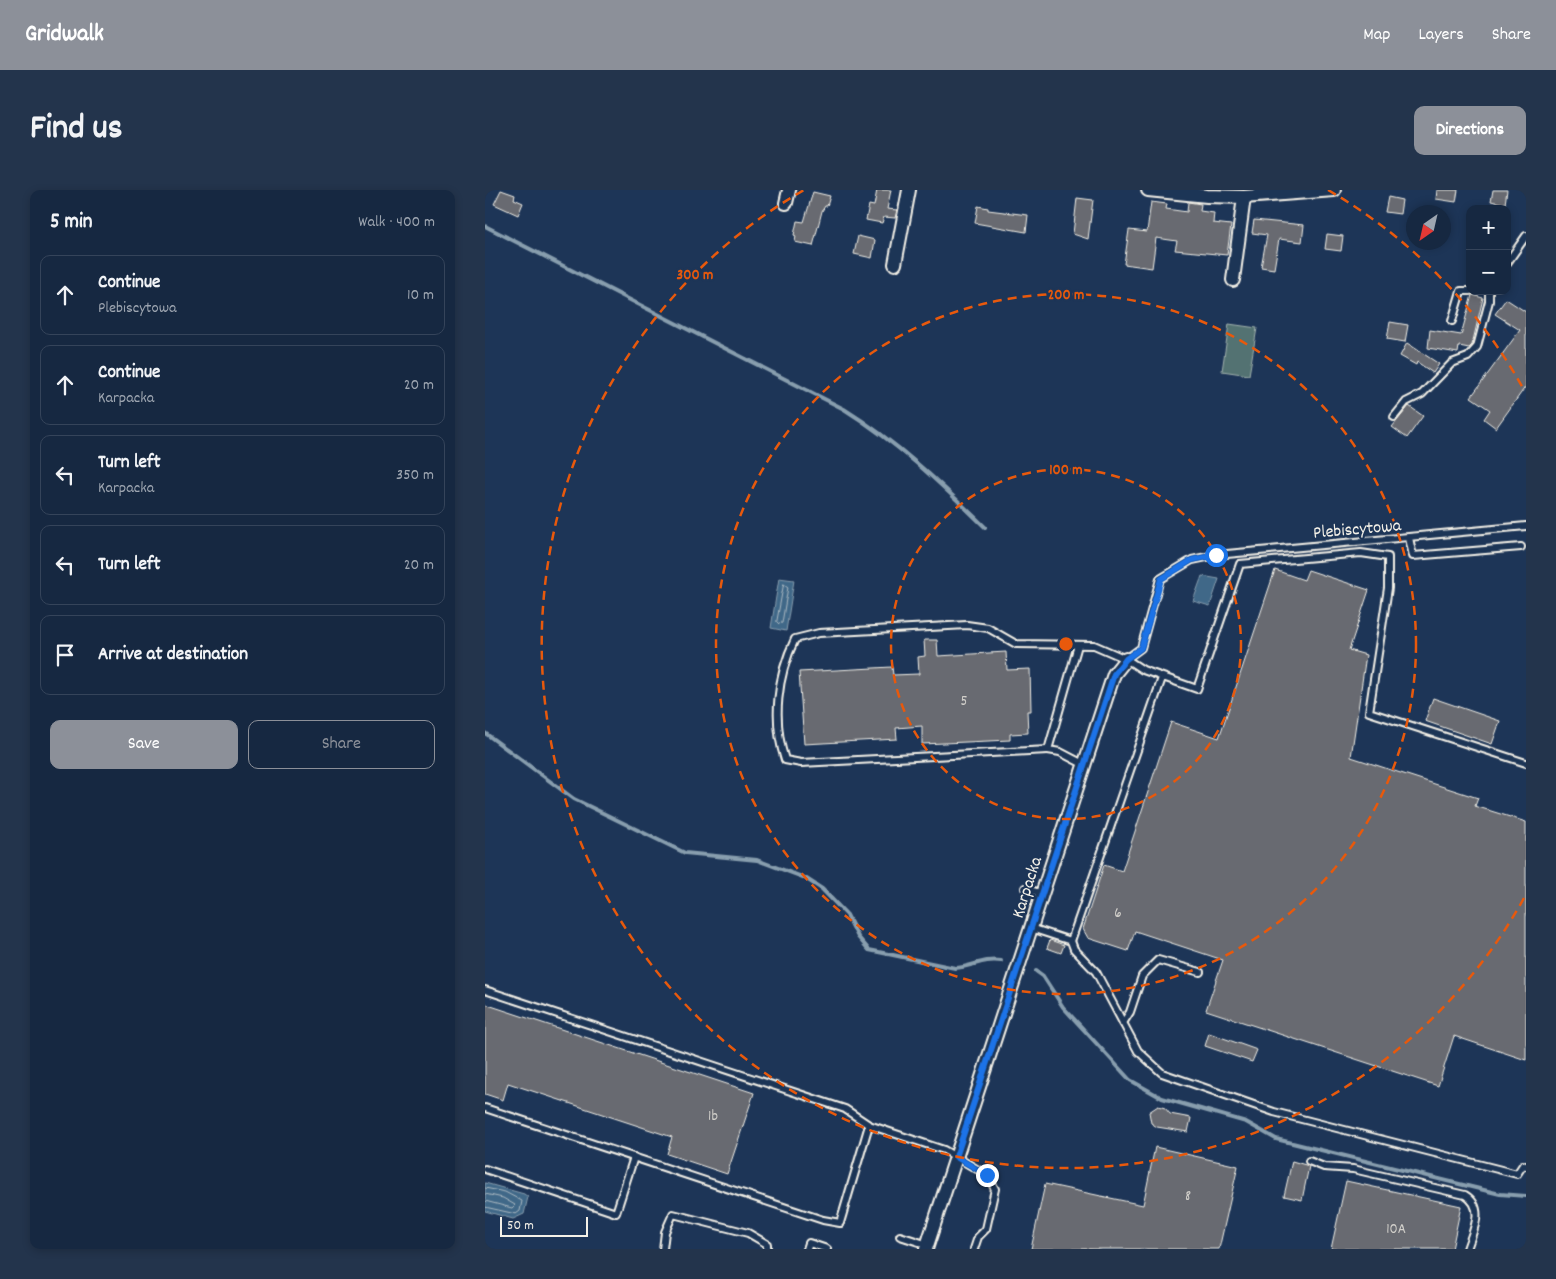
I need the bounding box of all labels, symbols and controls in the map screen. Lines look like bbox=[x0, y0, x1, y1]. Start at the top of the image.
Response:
text: Gridwalk bbox=[25, 18, 104, 52]
text: Map bbox=[1363, 23, 1390, 48]
text: Layers bbox=[1418, 23, 1464, 48]
text: Share bbox=[1492, 23, 1531, 48]
text: Find us bbox=[30, 105, 122, 155]
button: Directions bbox=[1414, 106, 1526, 155]
north arrow bbox=[1406, 205, 1451, 250]
map controls bbox=[1466, 205, 1511, 295]
button: + bbox=[1466, 205, 1511, 250]
text: 5 min bbox=[50, 208, 93, 238]
text: Walk · 400 m bbox=[358, 211, 435, 234]
button: − bbox=[1466, 250, 1511, 295]
text: 300 m bbox=[677, 265, 713, 287]
text: Continue bbox=[98, 270, 160, 297]
icon: ahead bbox=[51, 281, 79, 309]
text: 10 m bbox=[407, 284, 434, 307]
text: 200 m bbox=[1048, 285, 1084, 307]
text: Plebiscytowa bbox=[98, 297, 176, 320]
text: Continue bbox=[98, 360, 160, 387]
icon: ahead bbox=[51, 371, 79, 399]
text: 20 m bbox=[404, 374, 434, 397]
text: Karpacka bbox=[98, 387, 154, 410]
text: Turn left bbox=[98, 450, 161, 477]
text: 100 m bbox=[1049, 460, 1083, 482]
icon: left bbox=[51, 461, 79, 489]
text: 350 m bbox=[396, 464, 434, 487]
text: Karpacka bbox=[98, 477, 154, 500]
street label: Plebiscytowa bbox=[1312, 514, 1403, 547]
route start bbox=[1205, 544, 1228, 567]
icon: left bbox=[51, 551, 79, 579]
text: Turn left bbox=[98, 552, 161, 579]
text: 20 m bbox=[404, 554, 434, 577]
centre of rings bbox=[1057, 635, 1075, 653]
icon: arrive bbox=[51, 641, 79, 669]
text: Arrive at destination bbox=[98, 642, 248, 669]
house number: 5 bbox=[961, 691, 968, 713]
button: Save bbox=[50, 720, 238, 769]
button: Share bbox=[248, 720, 435, 769]
street label: Karpacka bbox=[1007, 853, 1050, 922]
house number: 6 bbox=[1114, 903, 1122, 925]
house number: 1b bbox=[708, 1106, 718, 1128]
route end bbox=[976, 1164, 999, 1187]
house number: 8 bbox=[1185, 1186, 1191, 1208]
scale bar bbox=[500, 1214, 587, 1237]
text: 50 m bbox=[507, 1216, 534, 1236]
house number: 10A bbox=[1386, 1219, 1406, 1241]

